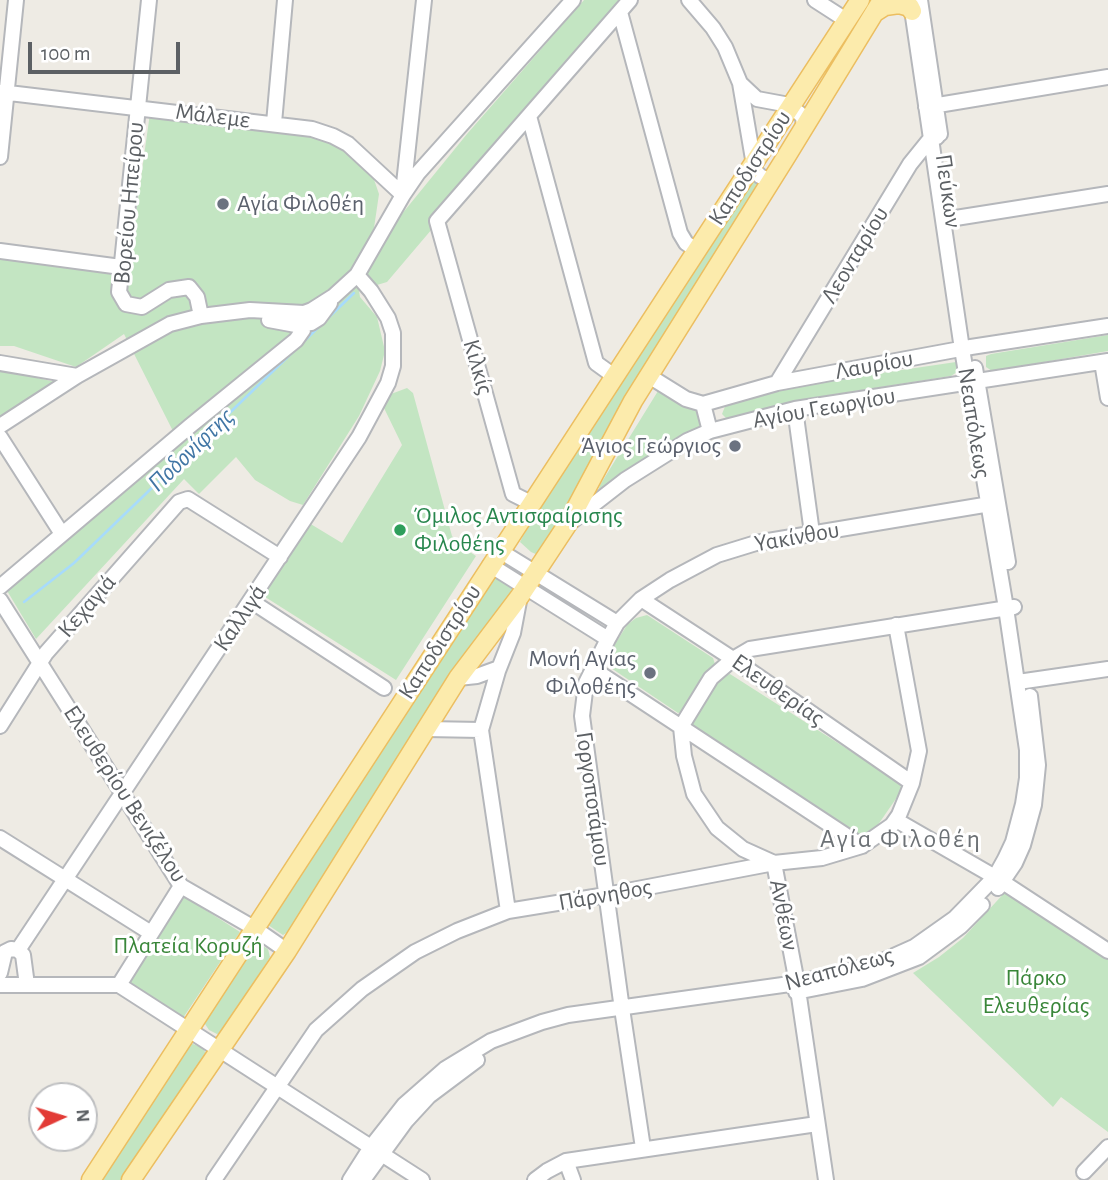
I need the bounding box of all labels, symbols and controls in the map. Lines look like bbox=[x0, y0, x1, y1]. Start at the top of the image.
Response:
scale bar bbox=[32, 28, 184, 72]
text: 100 m bbox=[41, 43, 91, 64]
street label: Μάλεμε bbox=[174, 97, 252, 135]
street label: Καποδιστρίου bbox=[702, 105, 798, 231]
street label: Βορείου Ηπείρου bbox=[108, 121, 150, 285]
street label: Πεύκων bbox=[929, 152, 967, 230]
place label: Αγία Φιλοθέη bbox=[237, 190, 364, 218]
marker: Αγία Φιλοθέη bbox=[215, 196, 231, 212]
street label: Λεονταρίου bbox=[815, 201, 895, 309]
street label: Κιλκίς bbox=[456, 336, 500, 398]
street label: Λαυρίου bbox=[833, 344, 915, 386]
street label: Νεαπόλεως bbox=[951, 366, 997, 480]
street label: Αγίου Γεωργίου bbox=[750, 381, 898, 435]
water label: Ποδονίφτης bbox=[141, 401, 241, 499]
place label: Άγιος Γεώργιος bbox=[580, 432, 721, 460]
marker: Άγιος Γεώργιος bbox=[727, 438, 743, 454]
place label: Όμιλος Αντισφαίρισης Φιλοθέης bbox=[414, 502, 623, 558]
street label: Υακίνθου bbox=[752, 515, 842, 559]
marker: Όμιλος Αντισφαίρισης Φιλοθέης bbox=[392, 522, 408, 538]
street label: Κεχαγιά bbox=[52, 568, 122, 644]
street label: Καλλιγά bbox=[207, 579, 273, 657]
street label: Καποδιστρίου bbox=[392, 579, 488, 705]
place label: Μονή Αγίας Φιλοθέης bbox=[529, 645, 636, 701]
street label: Ελευθερίας bbox=[726, 648, 830, 732]
marker: Μονή Αγίας Φιλοθέης bbox=[642, 665, 658, 681]
street label: Ελευθερίου Βενιζέλου bbox=[57, 700, 193, 888]
street label: Γοργοποτάμου bbox=[569, 730, 617, 868]
district label: Αγία Φιλοθέη bbox=[822, 823, 980, 855]
street label: Πάρνηθος bbox=[556, 873, 654, 917]
street label: Ανθέων bbox=[763, 877, 805, 953]
park label: Πλατεία Κορυζή bbox=[113, 932, 263, 960]
street label: Νεαπόλεως bbox=[781, 941, 897, 997]
park label: Πάρκο Ελευθερίας bbox=[983, 964, 1089, 1020]
north arrow bbox=[28, 1082, 98, 1152]
text: N bbox=[73, 1108, 92, 1123]

